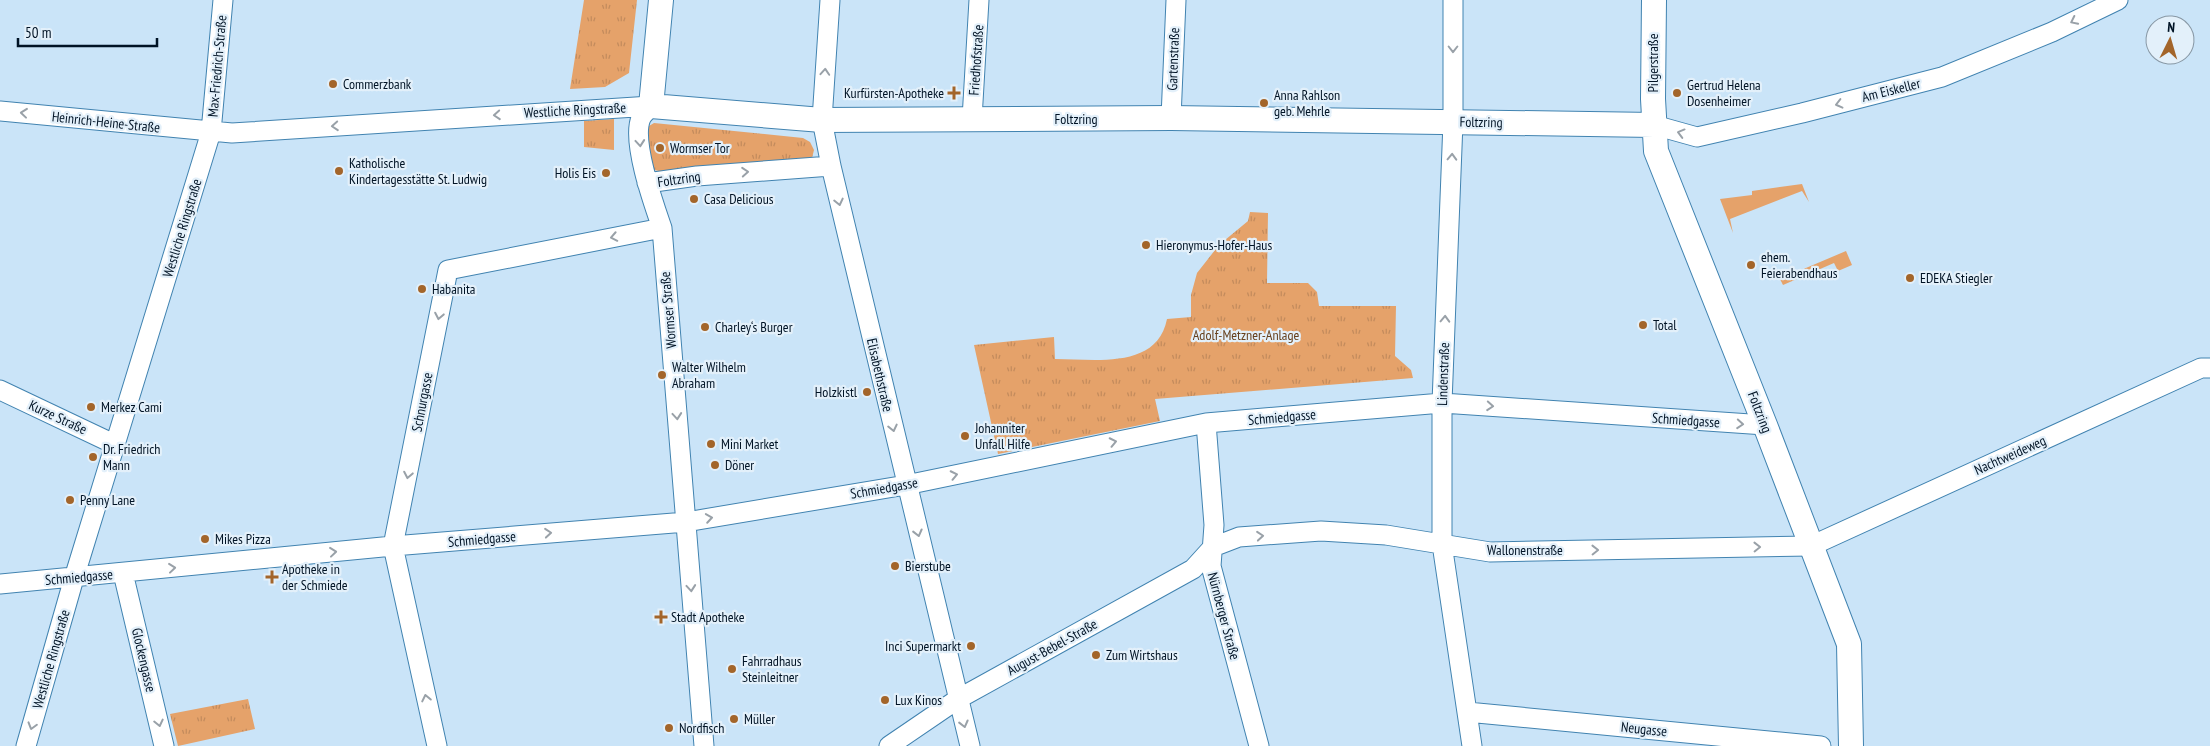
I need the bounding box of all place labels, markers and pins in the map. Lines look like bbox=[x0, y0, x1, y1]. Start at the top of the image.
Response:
place label: Commerzbank bbox=[343, 75, 412, 93]
place label: Gertrud Helena Dosenheimer bbox=[1687, 76, 1761, 110]
marker: Commerzbank bbox=[327, 78, 339, 90]
place label: Kurfürsten-Apotheke bbox=[844, 84, 944, 102]
place label: Anna Rahlson geb. Mehrle bbox=[1274, 86, 1340, 120]
marker: Kurfürsten-Apotheke bbox=[948, 87, 960, 99]
marker: Gertrud Helena Dosenheimer bbox=[1671, 87, 1683, 99]
marker: Anna Rahlson geb. Mehrle bbox=[1258, 97, 1270, 109]
place label: Wormser Tor bbox=[670, 139, 730, 157]
marker: Wormser Tor bbox=[654, 142, 666, 154]
place label: Katholische Kindertagesstätte St. Ludwig bbox=[349, 154, 487, 188]
place label: Holis Eis bbox=[555, 164, 596, 182]
marker: Katholische Kindertagesstätte St. Ludwig bbox=[333, 165, 345, 177]
marker: Holis Eis bbox=[600, 167, 612, 179]
place label: Casa Delicious bbox=[704, 190, 774, 208]
marker: Casa Delicious bbox=[688, 193, 700, 205]
place label: Hieronymus-Hofer-Haus bbox=[1156, 236, 1272, 254]
marker: Hieronymus-Hofer-Haus bbox=[1140, 239, 1152, 251]
place label: ehem. Feierabendhaus bbox=[1761, 248, 1838, 282]
marker: ehem. Feierabendhaus bbox=[1745, 259, 1757, 271]
place label: EDEKA Stiegler bbox=[1920, 269, 1993, 287]
marker: EDEKA Stiegler bbox=[1904, 272, 1916, 284]
place label: Habanita bbox=[432, 280, 475, 298]
marker: Habanita bbox=[416, 283, 428, 295]
place label: Total bbox=[1653, 316, 1677, 334]
place label: Charley‘s Burger bbox=[715, 318, 793, 336]
marker: Total bbox=[1637, 319, 1649, 331]
marker: Charley‘s Burger bbox=[699, 321, 711, 333]
place label: Walter Wilhelm Abraham bbox=[672, 358, 746, 392]
marker: Walter Wilhelm Abraham bbox=[656, 369, 668, 381]
place label: Holzkistl bbox=[815, 383, 858, 401]
marker: Holzkistl bbox=[861, 386, 873, 398]
place label: Merkez Cami bbox=[101, 398, 162, 416]
marker: Merkez Cami bbox=[85, 401, 97, 413]
place label: Johanniter Unfall Hilfe bbox=[974, 419, 1030, 453]
marker: Johanniter Unfall Hilfe bbox=[959, 430, 971, 442]
place label: Mini Market bbox=[721, 435, 779, 453]
marker: Mini Market bbox=[705, 438, 717, 450]
place label: Dr. Friedrich Mann bbox=[103, 440, 161, 474]
marker: Dr. Friedrich Mann bbox=[87, 451, 99, 463]
place label: Döner bbox=[725, 456, 754, 474]
marker: Döner bbox=[709, 459, 721, 471]
place label: Penny Lane bbox=[80, 491, 135, 509]
marker: Penny Lane bbox=[64, 494, 76, 506]
place label: Mikes Pizza bbox=[215, 530, 271, 548]
marker: Mikes Pizza bbox=[199, 533, 211, 545]
place label: Bierstube bbox=[905, 557, 951, 575]
place label: Apotheke in der Schmiede bbox=[282, 560, 348, 594]
marker: Bierstube bbox=[889, 560, 901, 572]
marker: Apotheke in der Schmiede bbox=[266, 571, 278, 583]
place label: Stadt Apotheke bbox=[671, 608, 745, 626]
marker: Stadt Apotheke bbox=[655, 611, 667, 623]
place label: Inci Supermarkt bbox=[885, 637, 961, 655]
marker: Inci Supermarkt bbox=[965, 640, 977, 652]
place label: Zum Wirtshaus bbox=[1106, 646, 1178, 664]
marker: Zum Wirtshaus bbox=[1090, 649, 1102, 661]
place label: Fahrradhaus Steinleitner bbox=[742, 652, 802, 686]
marker: Fahrradhaus Steinleitner bbox=[726, 663, 738, 675]
place label: Lux Kinos bbox=[895, 691, 942, 709]
marker: Lux Kinos bbox=[879, 694, 891, 706]
place label: Müller bbox=[744, 710, 775, 728]
marker: Müller bbox=[728, 713, 740, 725]
place label: Nordfisch bbox=[679, 719, 724, 737]
marker: Nordfisch bbox=[663, 722, 675, 734]

